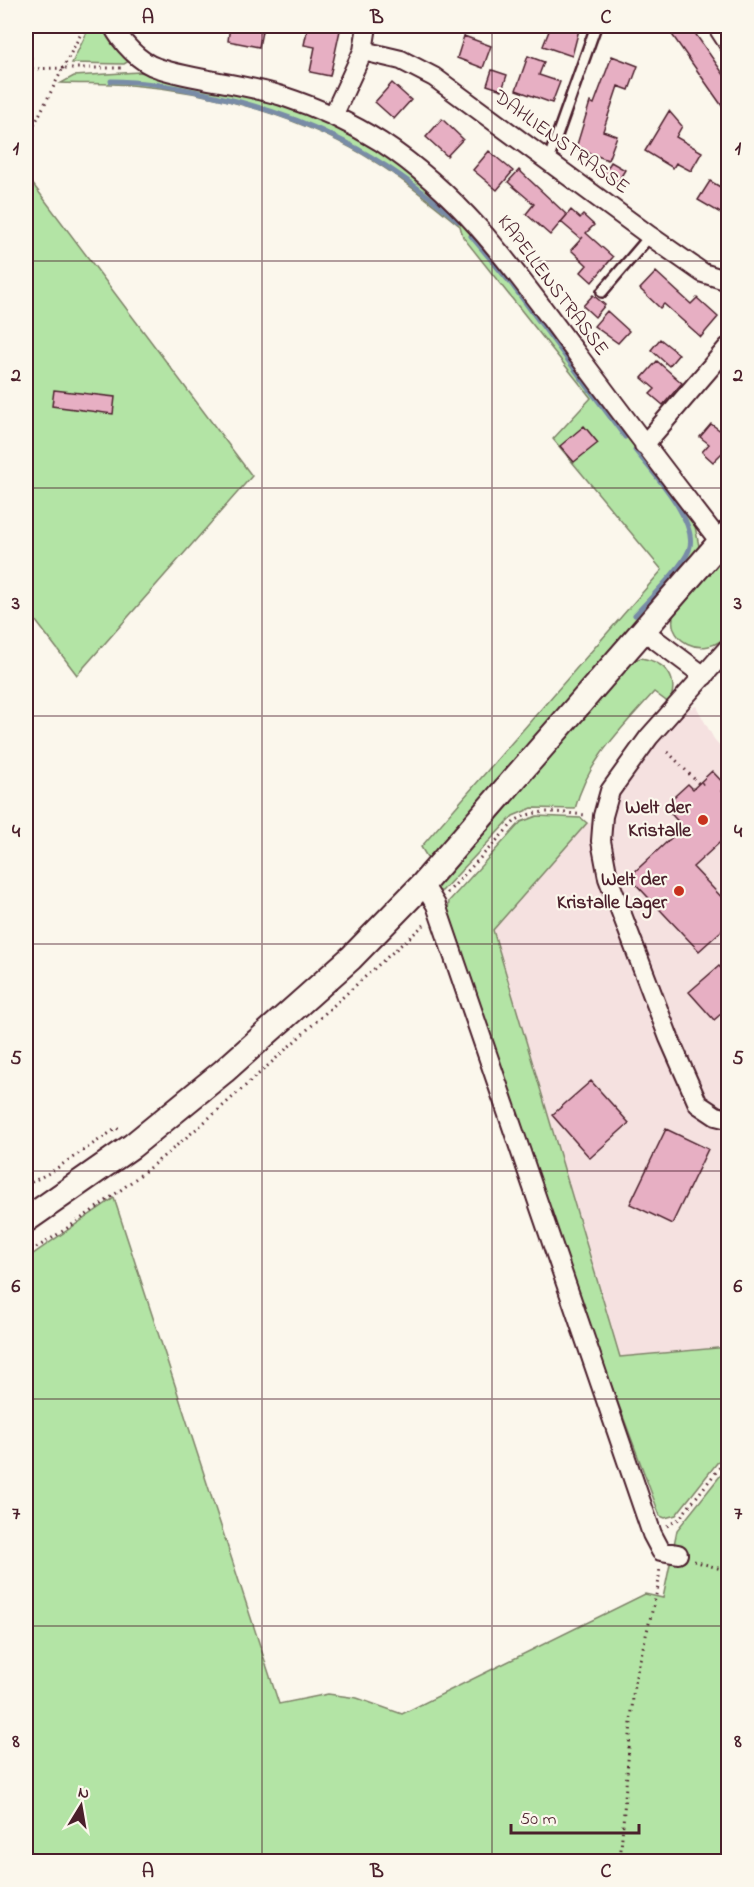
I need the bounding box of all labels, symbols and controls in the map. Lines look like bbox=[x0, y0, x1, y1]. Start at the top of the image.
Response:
text: A bbox=[142, 4, 154, 33]
text: B bbox=[369, 4, 384, 33]
text: C bbox=[601, 4, 612, 33]
street label: DAHLIENSTRASSE bbox=[486, 83, 635, 202]
text: 1 bbox=[13, 135, 20, 164]
text: 1 bbox=[735, 135, 742, 164]
street label: KAPELLENSTRASSE bbox=[489, 209, 615, 363]
text: 2 bbox=[10, 362, 21, 391]
text: 2 bbox=[732, 362, 743, 391]
text: 3 bbox=[11, 590, 20, 619]
text: 3 bbox=[733, 590, 742, 619]
place label: Welt der Kristalle bbox=[625, 794, 692, 846]
marker: Welt der Kristalle bbox=[696, 813, 710, 827]
text: 4 bbox=[12, 818, 21, 847]
text: 4 bbox=[734, 818, 743, 847]
place label: Welt der Kristalle Lager bbox=[557, 866, 668, 919]
marker: Welt der Kristalle Lager bbox=[672, 884, 686, 898]
text: 5 bbox=[10, 1045, 22, 1074]
text: 5 bbox=[732, 1045, 744, 1074]
text: 6 bbox=[12, 1273, 21, 1302]
text: 6 bbox=[734, 1273, 743, 1302]
text: 7 bbox=[12, 1500, 21, 1529]
text: 7 bbox=[734, 1500, 743, 1529]
text: 8 bbox=[11, 1728, 20, 1757]
text: 8 bbox=[733, 1728, 742, 1757]
north arrow bbox=[51, 1776, 111, 1836]
text: N bbox=[76, 1780, 91, 1806]
scale bar bbox=[511, 1797, 638, 1835]
text: 50 m bbox=[520, 1807, 557, 1833]
text: A bbox=[142, 1858, 154, 1887]
text: B bbox=[369, 1858, 384, 1887]
text: C bbox=[601, 1858, 612, 1887]

